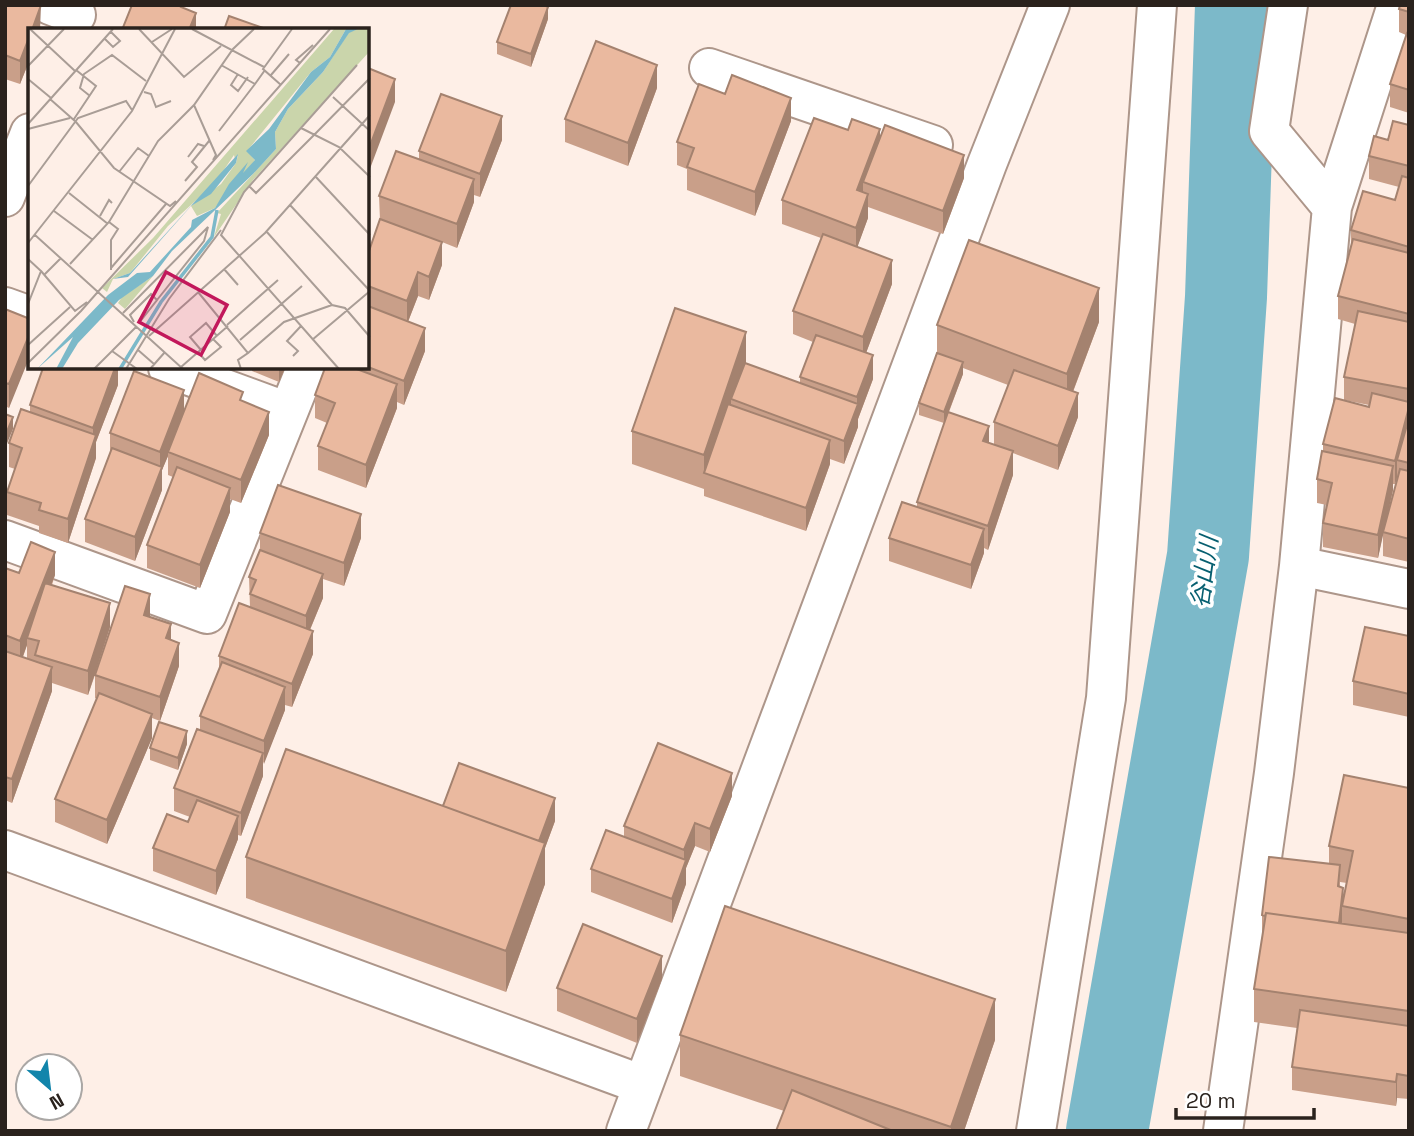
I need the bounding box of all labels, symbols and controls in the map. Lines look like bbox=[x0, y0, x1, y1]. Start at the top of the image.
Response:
inset map bbox=[28, 28, 369, 369]
water label: 谷山川 bbox=[1184, 531, 1225, 610]
north arrow bbox=[14, 1052, 84, 1122]
scale bar bbox=[1176, 1076, 1314, 1120]
text: 20 m bbox=[1186, 1087, 1236, 1114]
text: N bbox=[45, 1088, 68, 1116]

